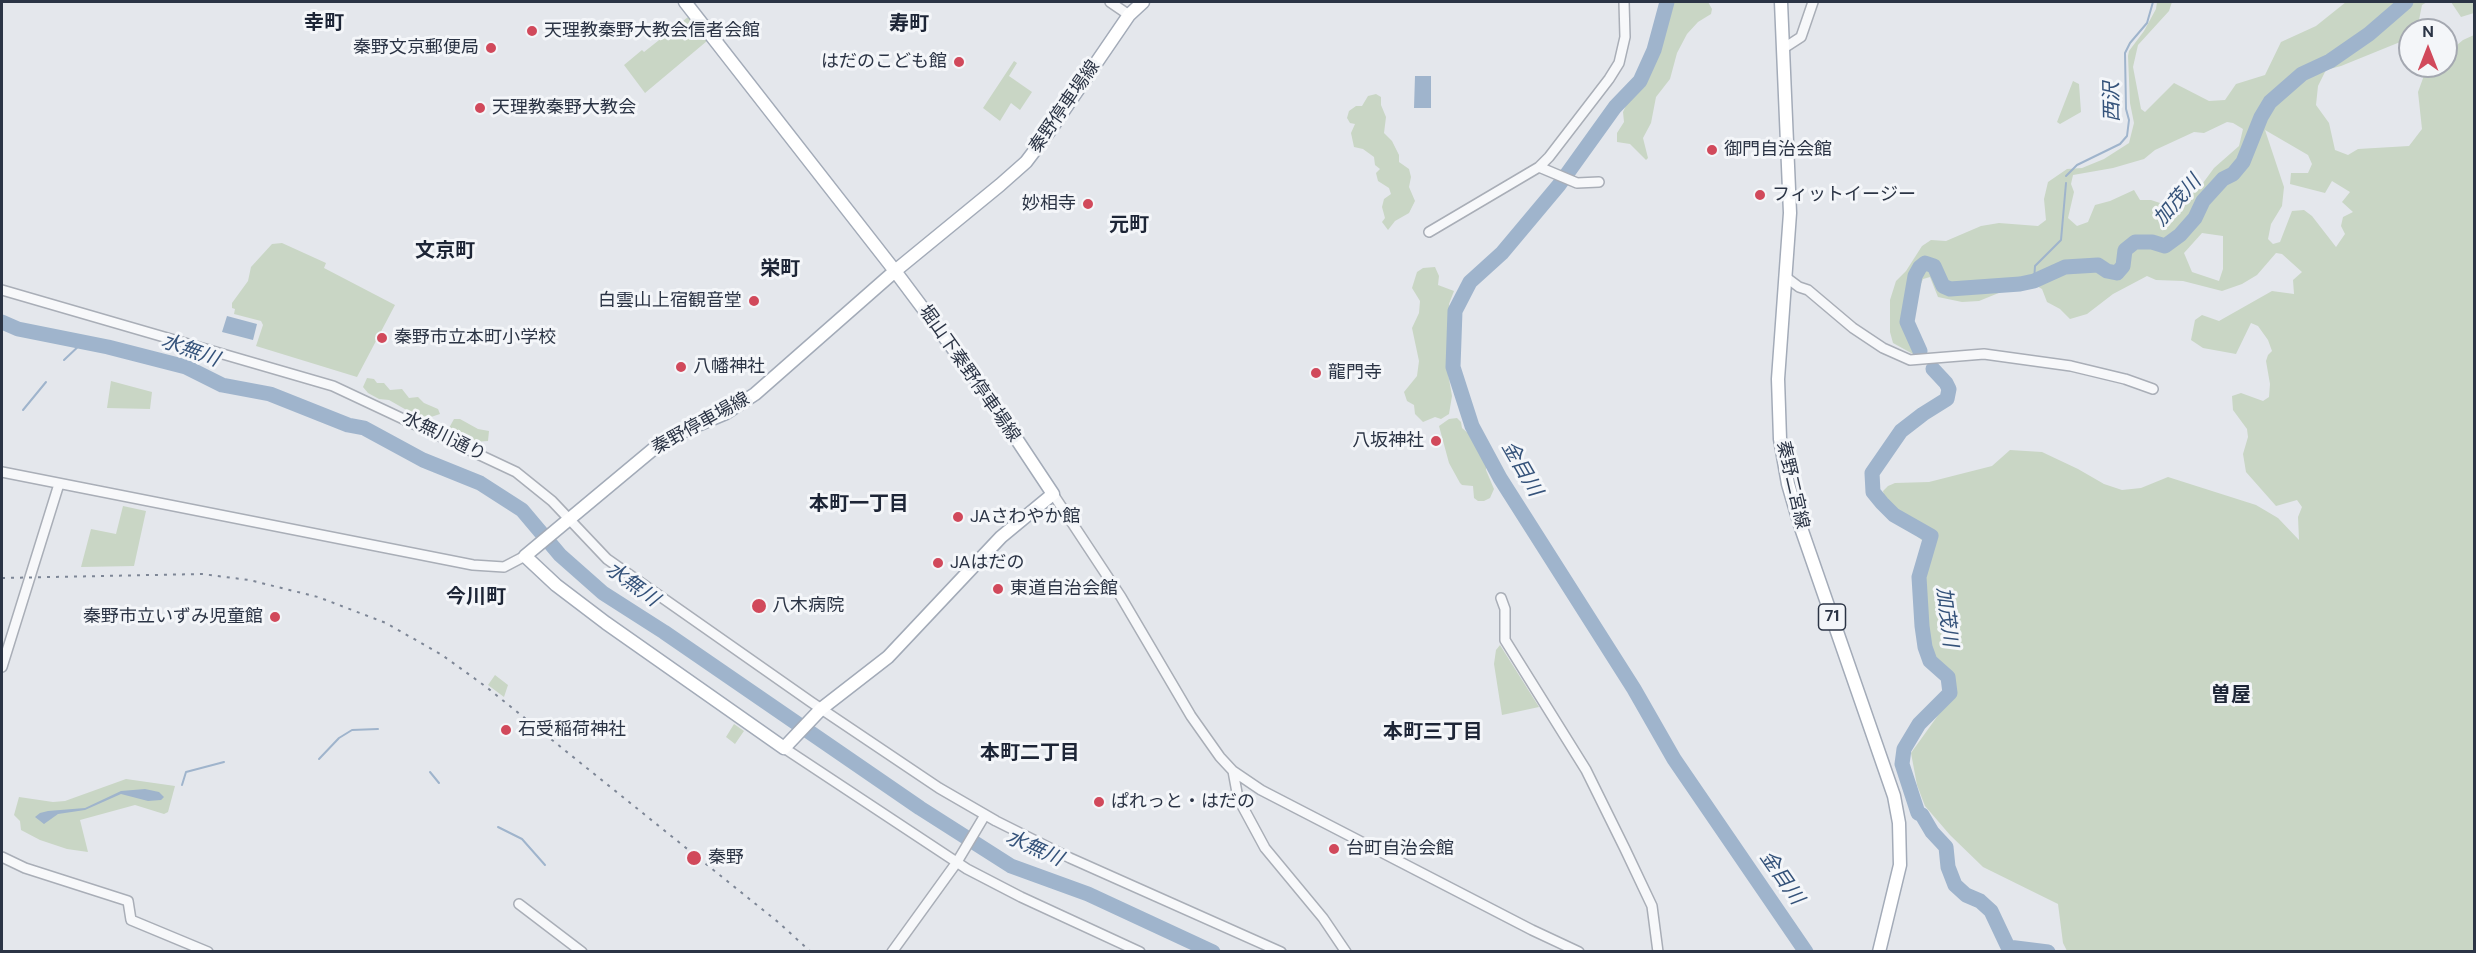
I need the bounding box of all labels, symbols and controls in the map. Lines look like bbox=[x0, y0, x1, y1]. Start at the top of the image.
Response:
district label: 幸町 bbox=[304, 12, 344, 36]
district label: 寿町 bbox=[889, 13, 929, 37]
north arrow bbox=[2398, 18, 2458, 78]
place label: 天理教秦野大教会信者会館 bbox=[544, 20, 760, 42]
text: N bbox=[2422, 21, 2434, 42]
marker: 天理教秦野大教会信者会館 bbox=[525, 24, 539, 38]
place label: 秦野文京郵便局 bbox=[353, 37, 479, 59]
marker: 秦野文京郵便局 bbox=[484, 41, 498, 55]
place label: はだのこども館 bbox=[821, 51, 947, 73]
marker: はだのこども館 bbox=[952, 55, 966, 69]
street label: 秦野停車場線 bbox=[1025, 57, 1105, 157]
water label: 西沢 bbox=[2101, 82, 2125, 122]
place label: 天理教秦野大教会 bbox=[492, 97, 636, 119]
marker: 天理教秦野大教会 bbox=[473, 101, 487, 115]
place label: 御門自治会館 bbox=[1724, 139, 1832, 161]
marker: 御門自治会館 bbox=[1705, 143, 1719, 157]
water label: 加茂川 bbox=[2149, 170, 2207, 232]
place label: フィットイージー bbox=[1772, 184, 1916, 206]
marker: フィットイージー bbox=[1753, 188, 1767, 202]
place label: 妙相寺 bbox=[1022, 193, 1076, 215]
marker: 妙相寺 bbox=[1081, 197, 1095, 211]
district label: 元町 bbox=[1109, 214, 1149, 238]
district label: 文京町 bbox=[415, 240, 475, 264]
district label: 栄町 bbox=[760, 258, 800, 282]
place label: 白雲山上宿観音堂 bbox=[598, 290, 742, 312]
marker: 白雲山上宿観音堂 bbox=[747, 294, 761, 308]
street label: 堀山下秦野停車場線 bbox=[914, 301, 1024, 447]
place label: 秦野市立本町小学校 bbox=[394, 327, 556, 349]
water label: 水無川 bbox=[158, 329, 222, 373]
marker: 秦野市立本町小学校 bbox=[375, 331, 389, 345]
place label: 八幡神社 bbox=[693, 356, 765, 378]
marker: 八幡神社 bbox=[674, 360, 688, 374]
place label: 龍門寺 bbox=[1328, 362, 1382, 384]
marker: 龍門寺 bbox=[1309, 366, 1323, 380]
street label: 秦野停車場線 bbox=[649, 388, 753, 460]
street label: 水無川通り bbox=[399, 408, 489, 466]
place label: 八坂神社 bbox=[1352, 430, 1424, 452]
marker: 八坂神社 bbox=[1429, 434, 1443, 448]
water label: 金目川 bbox=[1496, 437, 1546, 501]
street label: 秦野二宮線 bbox=[1771, 439, 1813, 531]
district label: 本町一丁目 bbox=[809, 493, 909, 517]
place label: JAさわやか館 bbox=[970, 506, 1080, 528]
marker: JAさわやか館 bbox=[951, 510, 965, 524]
place label: JAはだの bbox=[950, 552, 1024, 574]
marker: JAはだの bbox=[931, 556, 945, 570]
water label: 水無川 bbox=[601, 558, 663, 612]
place label: 東道自治会館 bbox=[1010, 578, 1118, 600]
marker: 東道自治会館 bbox=[991, 582, 1005, 596]
district label: 今川町 bbox=[446, 586, 506, 610]
water label: 加茂川 bbox=[1930, 586, 1962, 648]
place label: 八木病院 bbox=[772, 595, 844, 617]
marker: 八木病院 bbox=[750, 597, 768, 615]
road number: 71 bbox=[1818, 604, 1846, 630]
place label: 秦野市立いずみ児童館 bbox=[83, 606, 263, 628]
marker: 秦野市立いずみ児童館 bbox=[268, 610, 282, 624]
district label: 曽屋 bbox=[2211, 684, 2251, 708]
place label: 石受稲荷神社 bbox=[518, 719, 626, 741]
district label: 本町三丁目 bbox=[1383, 721, 1483, 745]
marker: 石受稲荷神社 bbox=[499, 723, 513, 737]
district label: 本町二丁目 bbox=[980, 742, 1080, 766]
place label: ぱれっと・はだの bbox=[1111, 791, 1255, 813]
marker: ぱれっと・はだの bbox=[1092, 795, 1106, 809]
water label: 水無川 bbox=[1002, 826, 1066, 872]
place label: 台町自治会館 bbox=[1346, 838, 1454, 860]
marker: 台町自治会館 bbox=[1327, 842, 1341, 856]
place label: 秦野 bbox=[708, 847, 744, 869]
water label: 金目川 bbox=[1754, 847, 1808, 909]
marker: 秦野 bbox=[685, 849, 703, 867]

